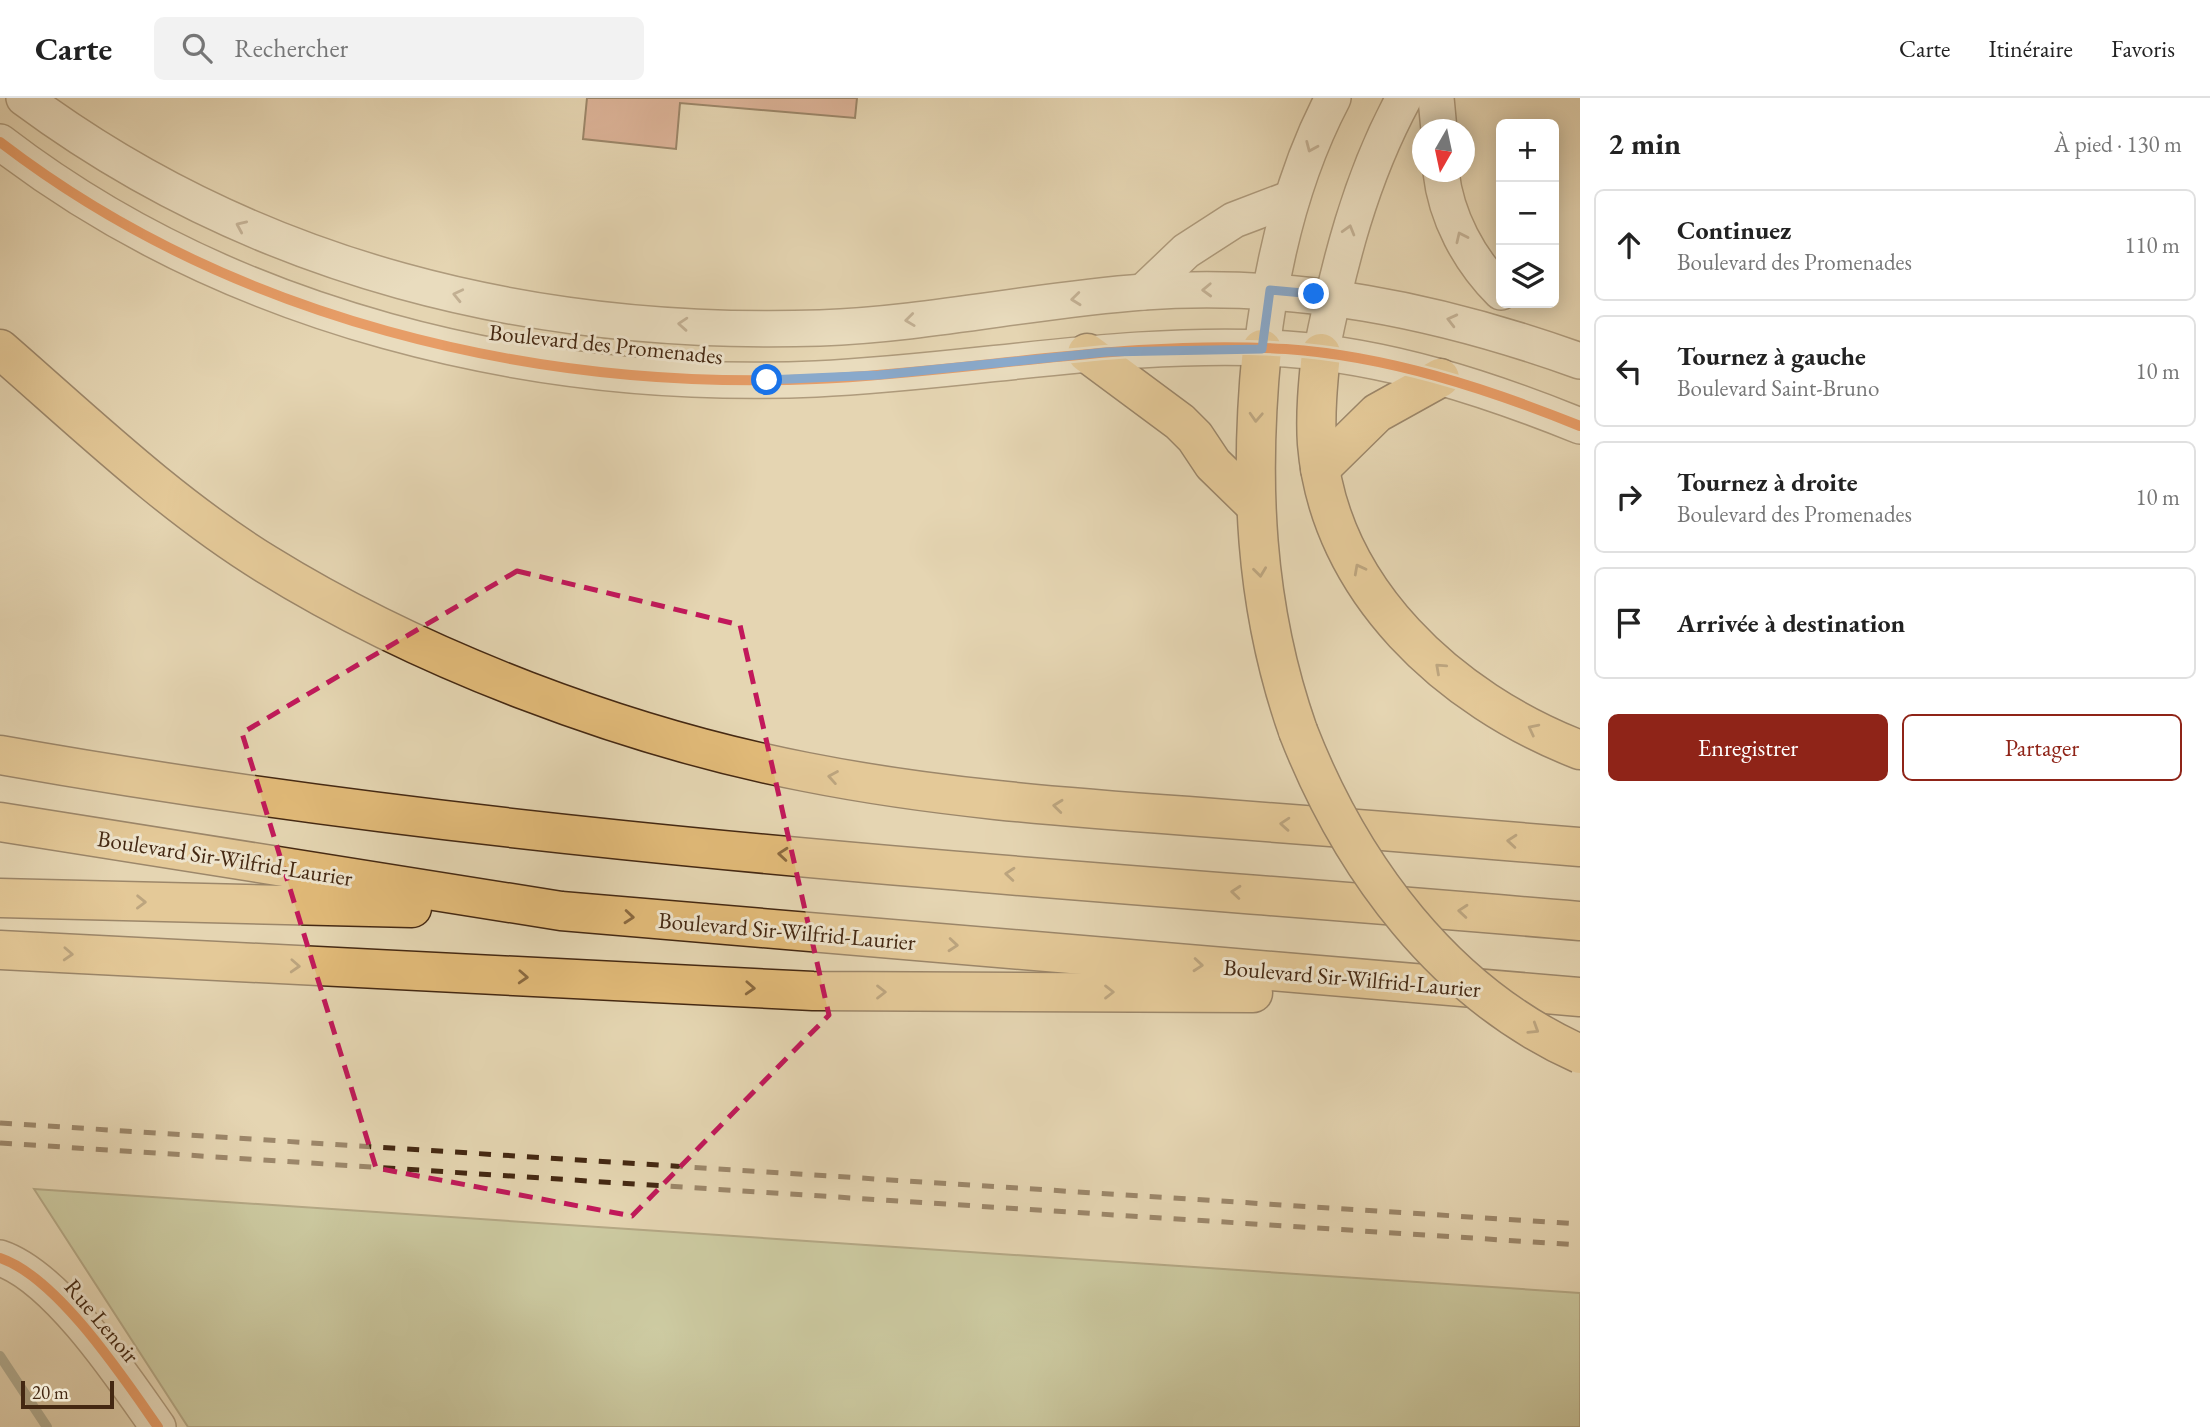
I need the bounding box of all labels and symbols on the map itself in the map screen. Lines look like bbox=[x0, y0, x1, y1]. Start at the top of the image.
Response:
north arrow bbox=[1412, 119, 1475, 182]
one-way arrow bbox=[1305, 140, 1319, 152]
one-way arrow bbox=[236, 220, 249, 234]
one-way arrow bbox=[1341, 224, 1355, 236]
one-way arrow bbox=[1456, 232, 1470, 244]
route end bbox=[1298, 278, 1329, 309]
one-way arrow bbox=[1201, 282, 1212, 297]
one-way arrow bbox=[452, 289, 464, 303]
one-way arrow bbox=[1070, 292, 1081, 307]
one-way arrow bbox=[904, 313, 916, 328]
one-way arrow bbox=[1446, 314, 1458, 328]
street label: Boulevard des Promenades bbox=[488, 317, 724, 371]
one-way arrow bbox=[677, 317, 688, 332]
route start bbox=[751, 364, 782, 395]
one-way arrow bbox=[1249, 412, 1264, 423]
one-way arrow bbox=[1354, 564, 1367, 577]
one-way arrow bbox=[1253, 566, 1268, 578]
one-way arrow bbox=[1435, 664, 1448, 676]
one-way arrow bbox=[1528, 724, 1540, 738]
one-way arrow bbox=[827, 770, 839, 785]
one-way arrow bbox=[1053, 799, 1064, 814]
one-way arrow bbox=[1279, 817, 1290, 832]
street label: Boulevard Sir-Wilfrid-Laurier bbox=[95, 823, 355, 893]
one-way arrow bbox=[1506, 834, 1517, 849]
one-way arrow bbox=[777, 847, 788, 862]
one-way arrow bbox=[1004, 867, 1015, 882]
one-way arrow bbox=[1231, 885, 1242, 900]
one-way arrow bbox=[136, 894, 147, 909]
one-way arrow bbox=[1457, 904, 1468, 919]
street label: Boulevard Sir-Wilfrid-Laurier bbox=[657, 905, 917, 957]
one-way arrow bbox=[623, 909, 634, 924]
one-way arrow bbox=[948, 937, 959, 952]
one-way arrow bbox=[63, 946, 74, 961]
street label: Boulevard Sir-Wilfrid-Laurier bbox=[1222, 952, 1482, 1004]
one-way arrow bbox=[1193, 957, 1204, 972]
one-way arrow bbox=[290, 958, 301, 973]
one-way arrow bbox=[517, 969, 528, 984]
one-way arrow bbox=[745, 981, 756, 996]
one-way arrow bbox=[877, 984, 887, 1000]
one-way arrow bbox=[1104, 984, 1115, 1000]
one-way arrow bbox=[1526, 1020, 1539, 1033]
street label: Rue Lenoir bbox=[58, 1273, 146, 1370]
scale bar bbox=[21, 1378, 114, 1410]

